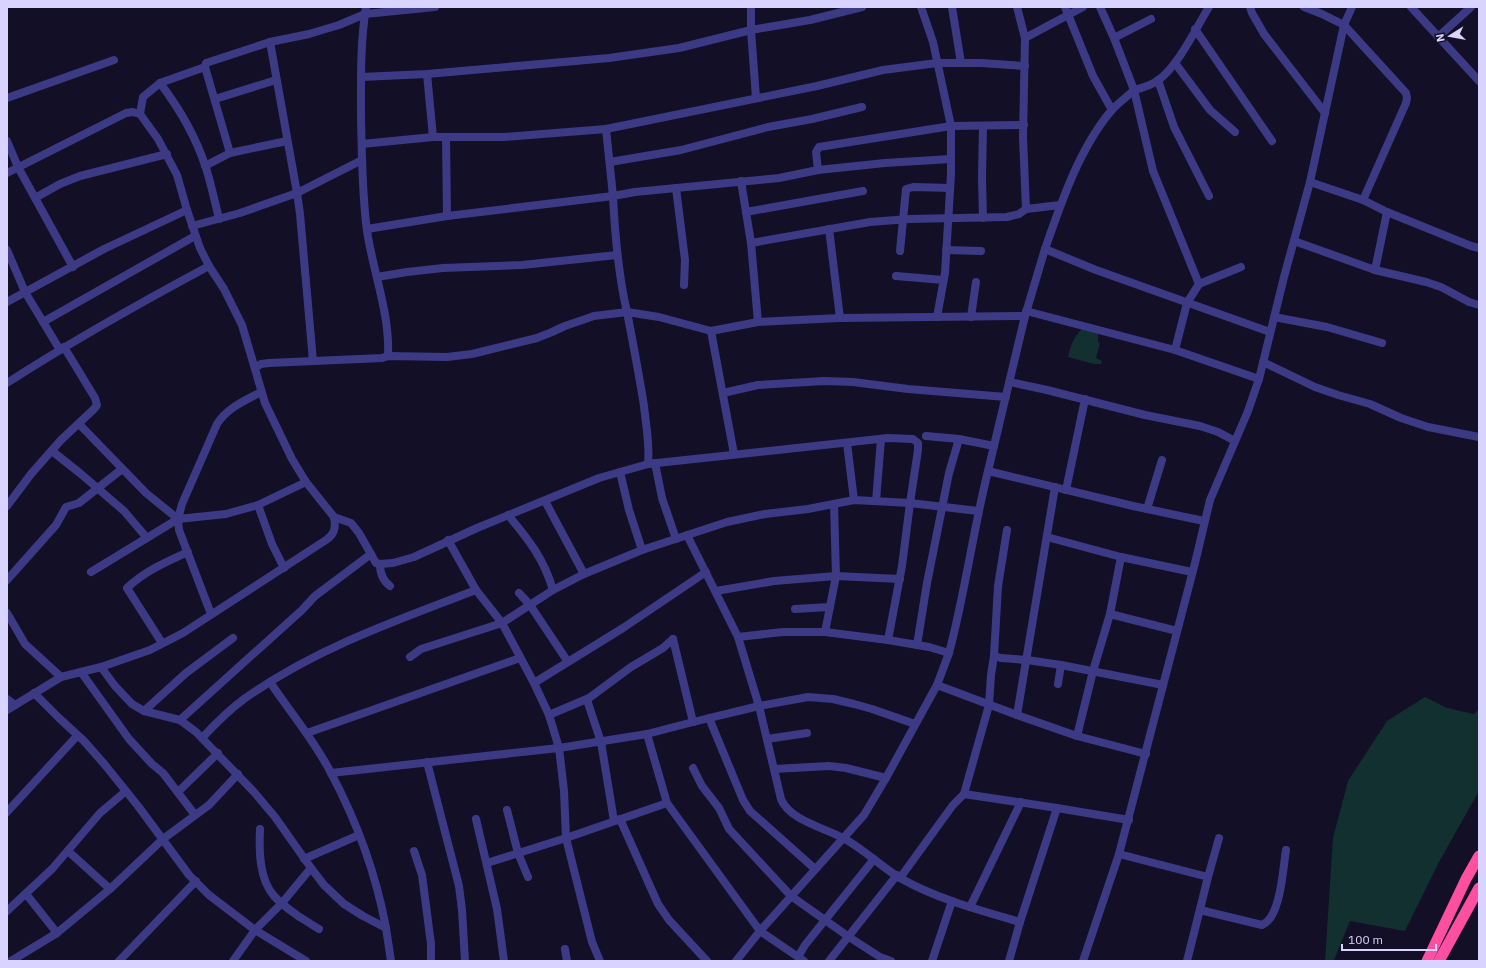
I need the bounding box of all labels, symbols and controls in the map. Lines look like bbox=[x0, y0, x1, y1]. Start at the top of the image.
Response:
north arrow bbox=[1430, 16, 1470, 56]
text: N bbox=[1433, 33, 1448, 43]
scale bar bbox=[1342, 926, 1436, 952]
text: 100 m bbox=[1348, 932, 1383, 947]

